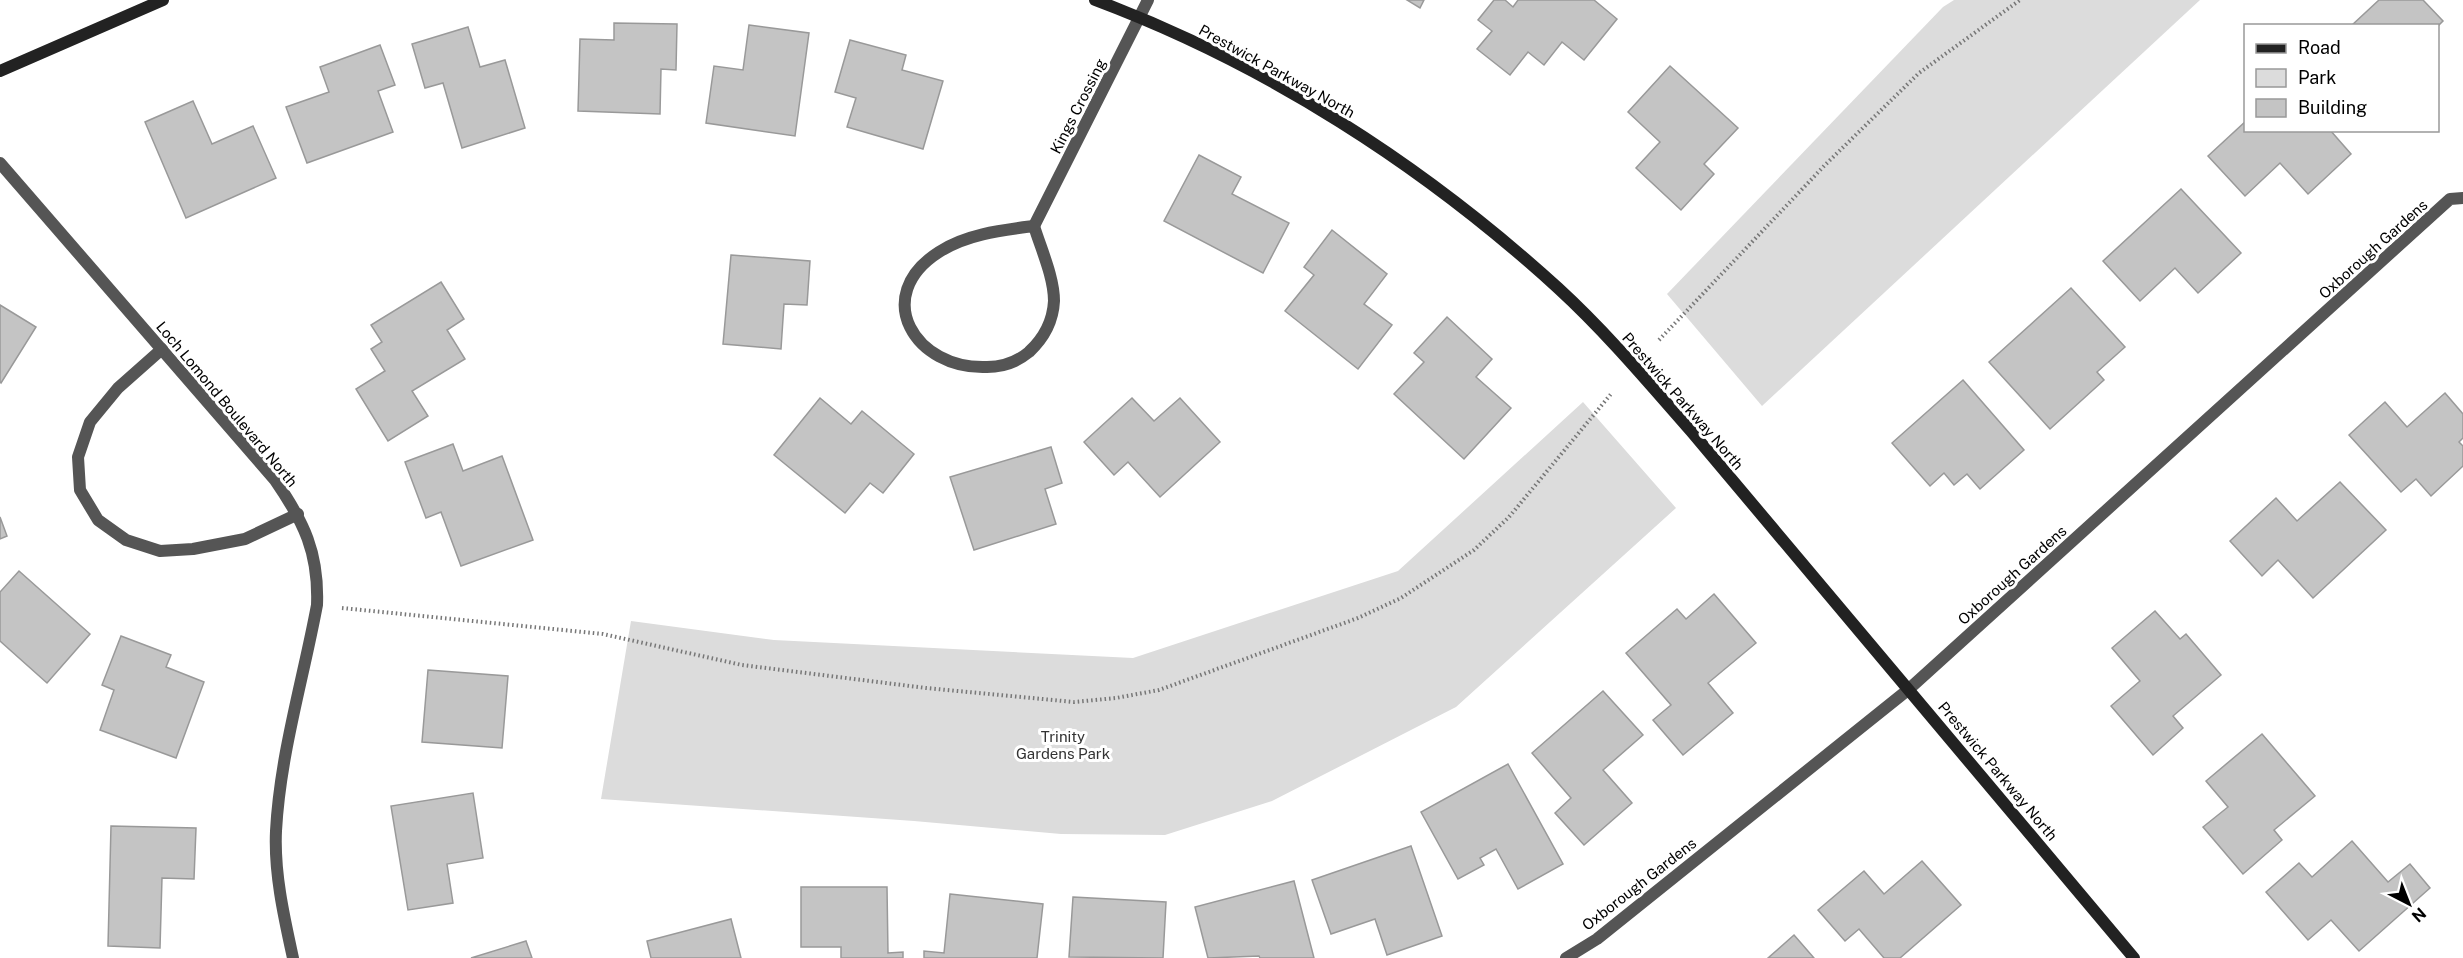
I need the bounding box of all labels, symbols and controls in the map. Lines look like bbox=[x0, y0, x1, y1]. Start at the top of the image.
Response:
street label: Prestwick Parkway North bbox=[1196, 21, 1358, 121]
legend bbox=[2244, 24, 2439, 132]
text: Road bbox=[2298, 37, 2341, 58]
street label: Kings Crossing bbox=[1047, 56, 1109, 156]
text: Park bbox=[2298, 67, 2336, 88]
text: Building bbox=[2298, 97, 2367, 118]
street label: Oxborough Gardens bbox=[2315, 196, 2431, 302]
street label: Loch Lomond Boulevard North bbox=[153, 318, 301, 490]
street label: Prestwick Parkway North bbox=[1619, 329, 1747, 473]
street label: Oxborough Gardens bbox=[1954, 522, 2070, 628]
street label: Prestwick Parkway North bbox=[1935, 698, 2061, 844]
park label: Trinity Gardens Park bbox=[1016, 728, 1110, 762]
street label: Oxborough Gardens bbox=[1579, 834, 1699, 934]
north arrow bbox=[2379, 874, 2439, 934]
text: N bbox=[2408, 904, 2430, 926]

